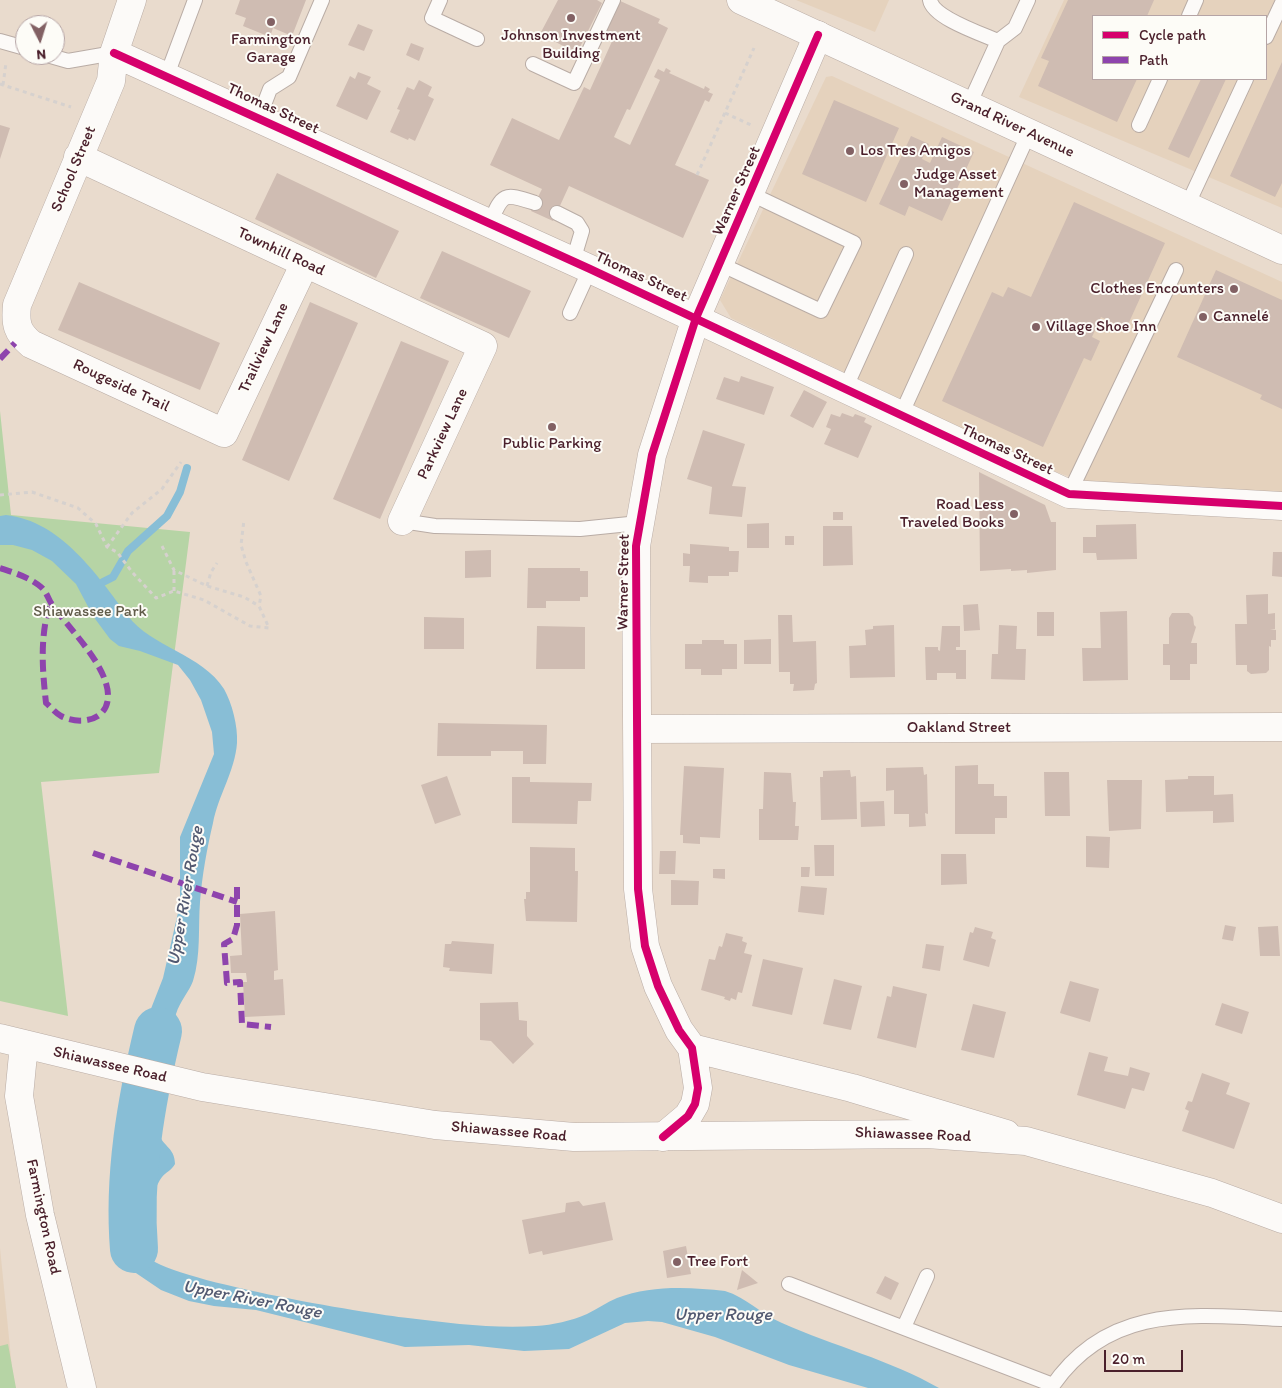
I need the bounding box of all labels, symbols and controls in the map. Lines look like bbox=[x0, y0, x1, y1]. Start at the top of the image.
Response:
marker: Johnson Investment Building bbox=[565, 12, 577, 24]
north arrow bbox=[15, 15, 65, 65]
legend bbox=[1092, 15, 1267, 80]
marker: Farmington Garage bbox=[265, 16, 277, 28]
place label: Johnson Investment Building bbox=[501, 26, 641, 64]
text: Cycle path bbox=[1139, 26, 1206, 44]
place label: Farmington Garage bbox=[231, 30, 311, 68]
text: N bbox=[36, 46, 47, 63]
text: Path bbox=[1139, 51, 1168, 69]
street label: Thomas Street bbox=[224, 79, 322, 139]
street label: Grand River Avenue bbox=[947, 88, 1077, 162]
street label: School Street bbox=[47, 123, 101, 215]
place label: Los Tres Amigos bbox=[860, 141, 971, 161]
street label: Warner Street bbox=[709, 143, 765, 239]
marker: Los Tres Amigos bbox=[844, 145, 856, 157]
place label: Judge Asset Management bbox=[914, 165, 1004, 203]
marker: Judge Asset Management bbox=[898, 178, 910, 190]
street label: Townhill Road bbox=[234, 223, 328, 281]
street label: Thomas Street bbox=[592, 247, 690, 307]
place label: Clothes Encounters bbox=[1090, 279, 1224, 299]
marker: Clothes Encounters bbox=[1228, 283, 1240, 295]
street label: Trailview Lane bbox=[235, 300, 293, 396]
place label: Cannelé bbox=[1213, 307, 1269, 327]
marker: Cannelé bbox=[1197, 311, 1209, 323]
place label: Village Shoe Inn bbox=[1046, 317, 1156, 337]
marker: Village Shoe Inn bbox=[1030, 321, 1042, 333]
street label: Rougeside Trail bbox=[70, 355, 172, 417]
street label: Parkview Lane bbox=[414, 385, 472, 483]
street label: Thomas Street bbox=[958, 420, 1056, 480]
marker: Public Parking bbox=[546, 421, 558, 433]
place label: Public Parking bbox=[503, 434, 601, 454]
place label: Road Less Traveled Books bbox=[900, 495, 1004, 533]
marker: Road Less Traveled Books bbox=[1008, 508, 1020, 520]
street label: Warner Street bbox=[614, 534, 634, 630]
park label: Shiawassee Park bbox=[33, 602, 147, 622]
street label: Oakland Street bbox=[907, 718, 1011, 738]
water label: Upper River Rouge bbox=[163, 825, 209, 967]
street label: Shiawassee Road bbox=[51, 1043, 169, 1087]
street label: Shiawassee Road bbox=[450, 1117, 568, 1147]
street label: Shiawassee Road bbox=[855, 1123, 971, 1147]
street label: Farmington Road bbox=[21, 1157, 65, 1277]
place label: Tree Fort bbox=[687, 1252, 748, 1272]
marker: Tree Fort bbox=[671, 1256, 683, 1268]
water label: Upper River Rouge bbox=[181, 1276, 323, 1324]
water label: Upper Rouge bbox=[674, 1304, 772, 1326]
scale bar bbox=[1107, 1340, 1186, 1372]
text: 20 m bbox=[1112, 1350, 1145, 1368]

